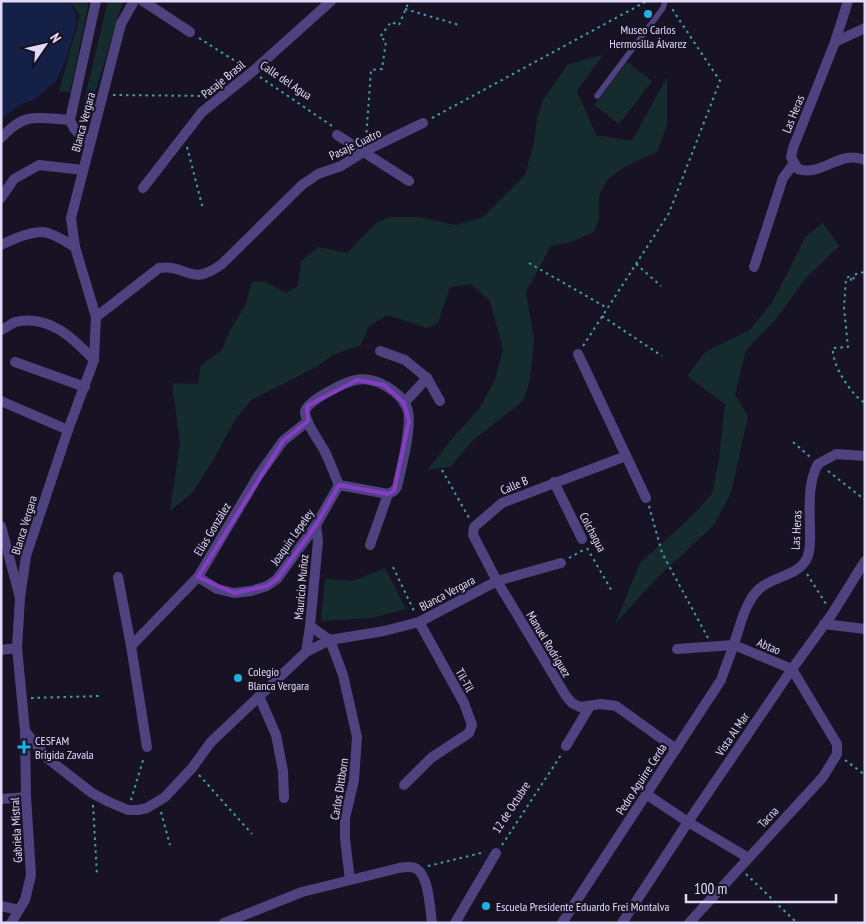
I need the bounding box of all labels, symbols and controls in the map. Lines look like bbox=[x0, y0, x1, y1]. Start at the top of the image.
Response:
marker: Museo Carlos Hermosilla Álvarez bbox=[642, 8, 654, 20]
north arrow bbox=[20, 20, 70, 70]
place label: Museo Carlos Hermosilla Álvarez bbox=[609, 22, 687, 51]
text: N bbox=[46, 30, 65, 46]
street label: Pasaje Brasil bbox=[198, 57, 248, 101]
street label: Calle del Agua bbox=[257, 57, 315, 103]
street label: Blanca Vergara bbox=[68, 90, 98, 153]
street label: Las Heras bbox=[779, 93, 807, 135]
street label: Pasaje Cuatro bbox=[327, 125, 383, 163]
street label: Calle B bbox=[498, 472, 531, 498]
street label: Blanca Vergara bbox=[8, 493, 40, 556]
street label: Elías González bbox=[190, 500, 234, 558]
street label: Joaquín Lepeley bbox=[267, 506, 317, 569]
street label: Colchagua bbox=[576, 510, 610, 555]
street label: Las Heras bbox=[787, 510, 805, 550]
street label: Mauricio Muñoz bbox=[291, 554, 311, 620]
street label: Blanca Vergara bbox=[416, 572, 478, 614]
street label: Manuel Rodríguez bbox=[523, 608, 575, 680]
street label: Abtao bbox=[755, 634, 783, 658]
place label: Colegio Blanca Vergara bbox=[248, 664, 309, 693]
street label: Til-Til bbox=[452, 666, 478, 695]
marker: Colegio Blanca Vergara bbox=[232, 672, 244, 684]
street label: Vista Al Mar bbox=[711, 709, 752, 759]
place label: CESFAM Brigida Zavala bbox=[35, 733, 94, 762]
marker: CESFAM Brigida Zavala bbox=[17, 740, 31, 754]
street label: Pedro Aguirre Cerda bbox=[612, 740, 670, 817]
street label: Carlos Dittborn bbox=[327, 757, 351, 821]
street label: 12 de Octubre bbox=[489, 778, 533, 836]
street label: Gabriela Mistral bbox=[7, 797, 25, 863]
street label: Tacna bbox=[755, 803, 782, 831]
scale bar bbox=[686, 872, 836, 904]
text: 100 m bbox=[694, 879, 727, 898]
place label: Escuela Presidente Eduardo Frei Montalva bbox=[496, 899, 669, 914]
marker: Escuela Presidente Eduardo Frei Montalva bbox=[480, 900, 492, 912]

